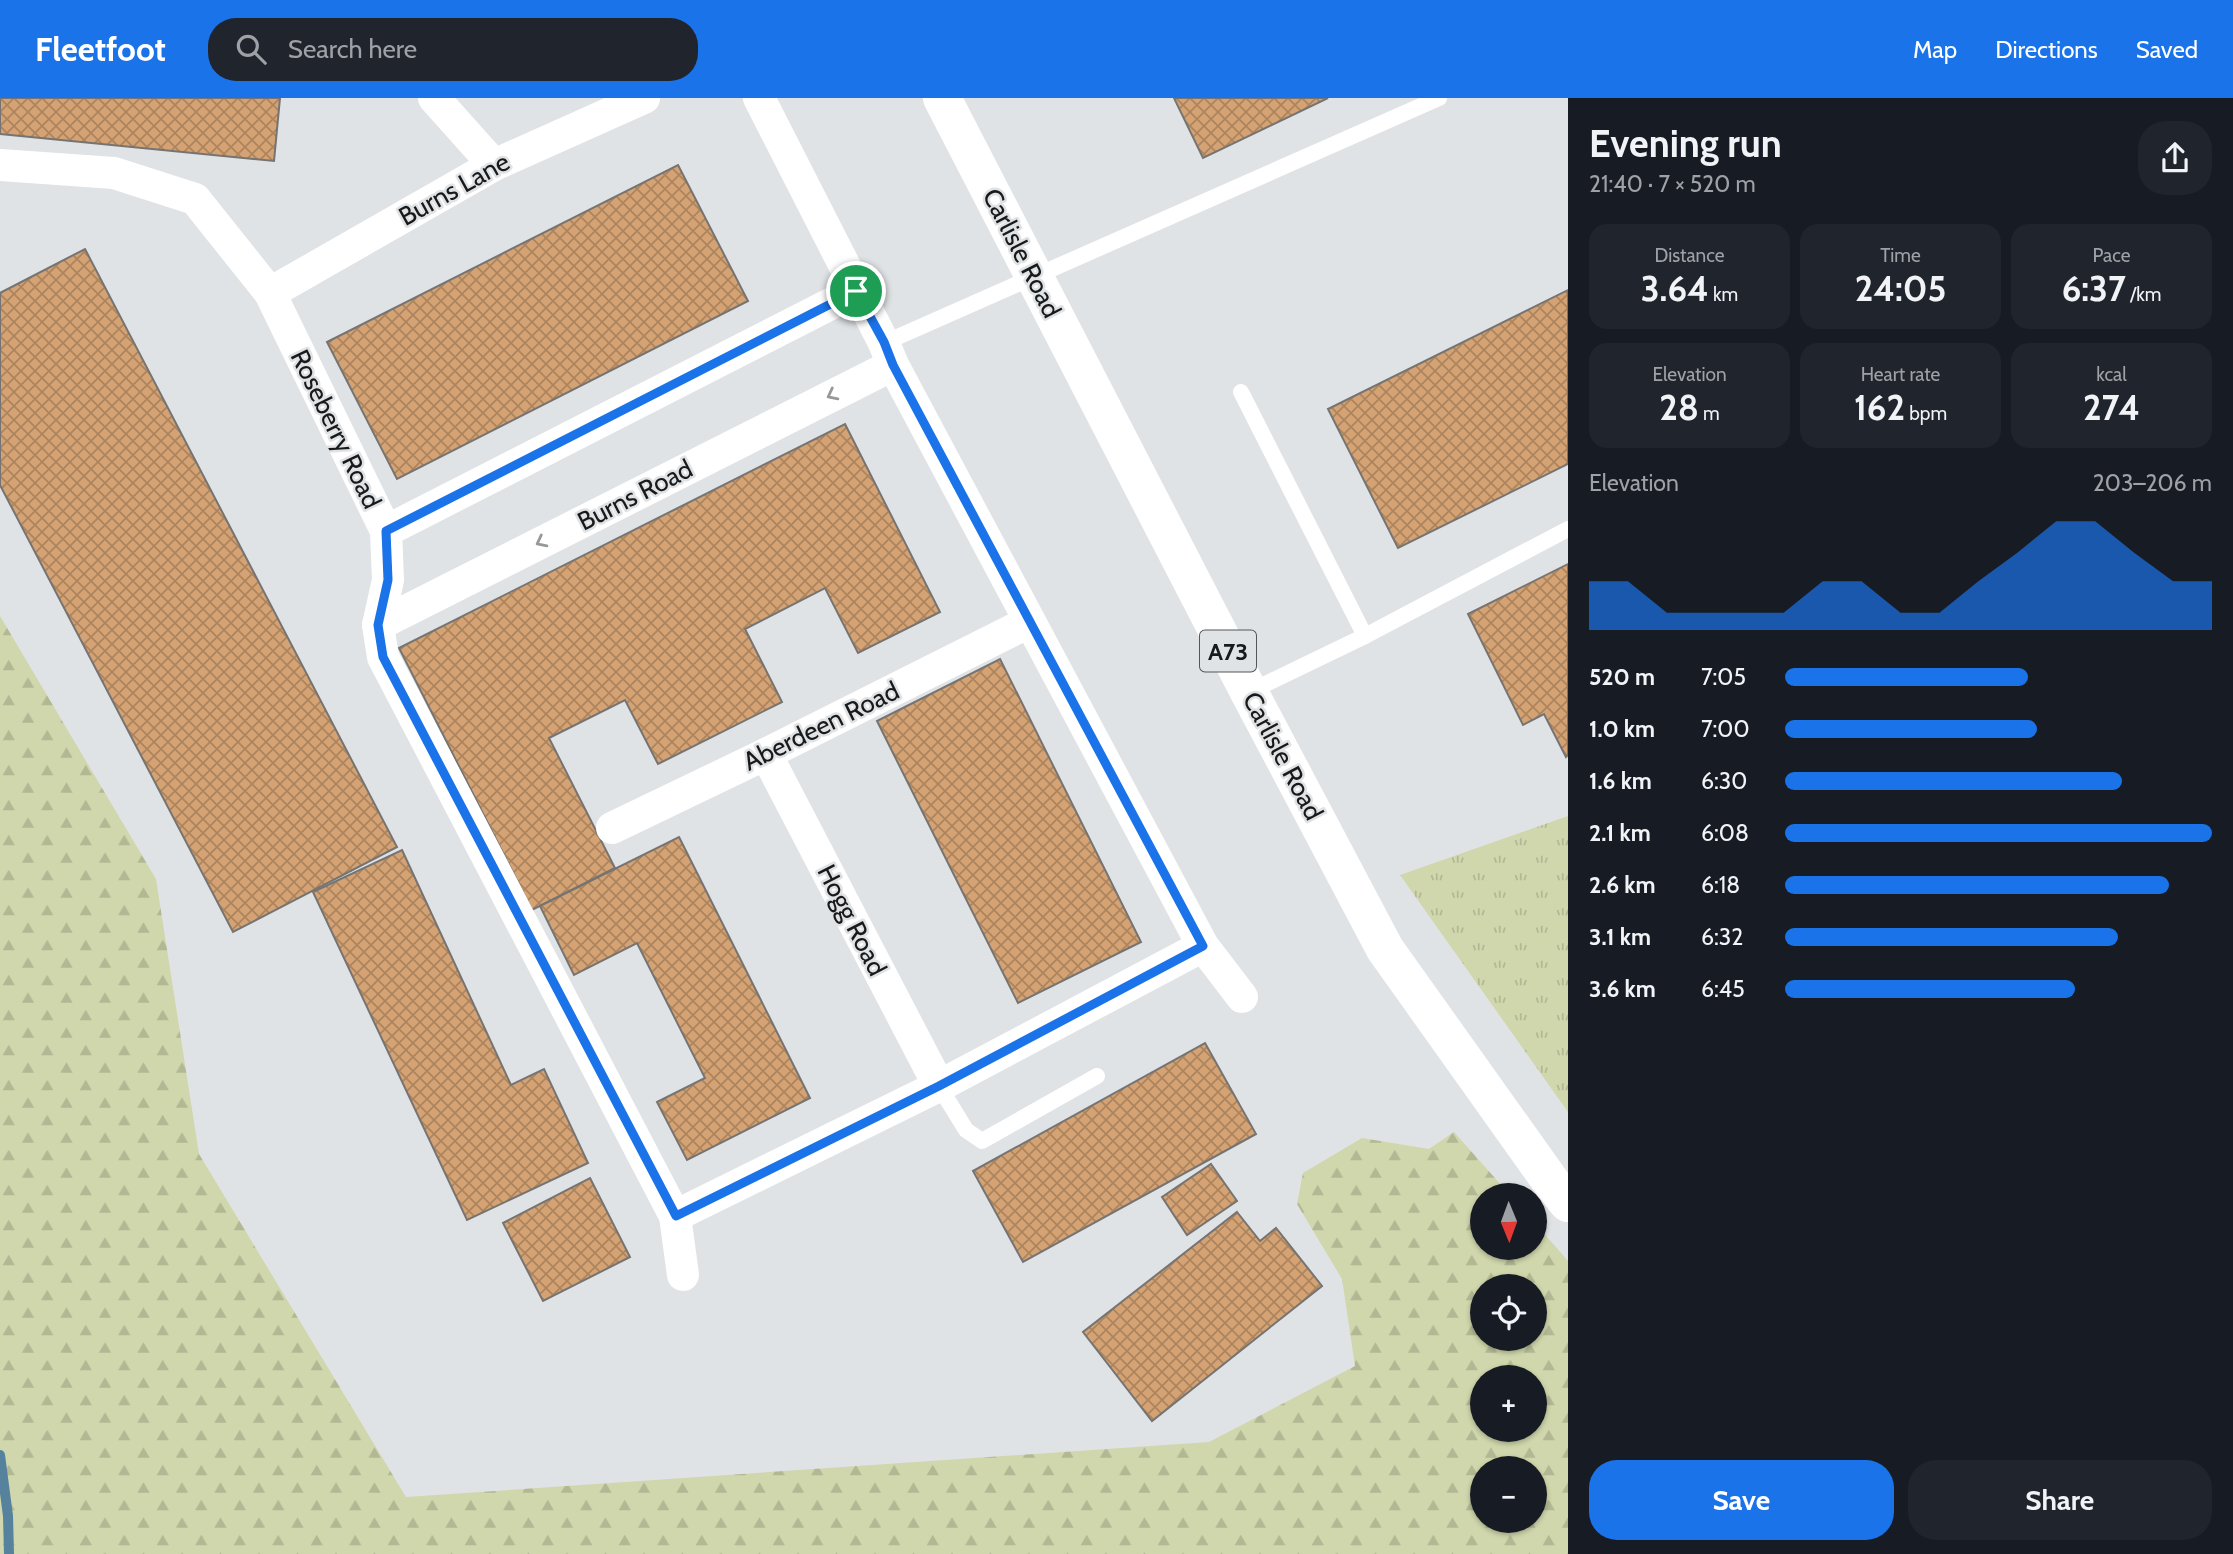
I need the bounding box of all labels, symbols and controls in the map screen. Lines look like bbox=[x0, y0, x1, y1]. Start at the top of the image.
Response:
search box bbox=[208, 18, 698, 81]
text: Fleetfoot bbox=[35, 29, 166, 69]
icon: search bbox=[232, 30, 270, 68]
text: Search here bbox=[288, 33, 417, 65]
text: Map bbox=[1913, 35, 1957, 64]
text: Directions bbox=[1995, 35, 2098, 64]
text: Saved bbox=[2136, 35, 2198, 64]
text: Evening run bbox=[1589, 120, 1782, 167]
button: share bbox=[2138, 121, 2212, 195]
street label: Burns Lane bbox=[393, 145, 515, 233]
text: 21:40 · 7 × 520 m bbox=[1589, 170, 1756, 198]
street label: Carlisle Road bbox=[976, 183, 1068, 323]
text: Distance bbox=[1655, 244, 1724, 267]
text: Time bbox=[1880, 244, 1921, 267]
text: Pace bbox=[2093, 244, 2130, 267]
pin bbox=[826, 261, 886, 321]
text: 3.64 bbox=[1641, 267, 1709, 310]
text: 24:05 bbox=[1855, 267, 1946, 310]
text: 6:37 bbox=[2062, 267, 2126, 310]
icon: arrive bbox=[837, 272, 875, 310]
text: km bbox=[1709, 283, 1738, 306]
text: /km bbox=[2126, 283, 2161, 306]
street label: Roseberry Road bbox=[284, 344, 388, 514]
text: Elevation bbox=[1652, 363, 1727, 386]
text: Heart rate bbox=[1861, 363, 1940, 386]
text: kcal bbox=[2096, 363, 2127, 386]
text: 28 bbox=[1659, 386, 1699, 429]
text: 162 bbox=[1854, 386, 1905, 429]
text: 274 bbox=[2083, 386, 2140, 429]
one-way arrow bbox=[827, 387, 839, 401]
text: m bbox=[1699, 402, 1720, 425]
text: bpm bbox=[1905, 402, 1947, 425]
street label: Burns Road bbox=[572, 452, 698, 538]
text: Elevation bbox=[1589, 469, 1679, 497]
text: 203–206 m bbox=[2093, 469, 2212, 497]
one-way arrow bbox=[536, 534, 548, 548]
road number: A73 bbox=[1200, 630, 1256, 672]
text: 520 m bbox=[1589, 663, 1655, 691]
text: 7:05 bbox=[1701, 663, 1746, 691]
street label: Aberdeen Road bbox=[738, 674, 904, 778]
street label: Carlisle Road bbox=[1236, 686, 1330, 826]
text: 1.0 km bbox=[1589, 715, 1655, 743]
text: 7:00 bbox=[1701, 715, 1749, 743]
text: 1.6 km bbox=[1589, 767, 1652, 795]
text: 6:30 bbox=[1701, 767, 1747, 795]
text: 2.1 km bbox=[1589, 819, 1651, 847]
text: 6:08 bbox=[1701, 819, 1749, 847]
street label: Hogg Road bbox=[810, 859, 894, 981]
text: 2.6 km bbox=[1589, 871, 1656, 899]
text: 6:18 bbox=[1701, 871, 1740, 899]
text: 3.1 km bbox=[1589, 923, 1651, 951]
text: 6:32 bbox=[1701, 923, 1743, 951]
text: 3.6 km bbox=[1589, 975, 1656, 1003]
text: 6:45 bbox=[1701, 975, 1745, 1003]
north arrow bbox=[1470, 1183, 1547, 1260]
map controls bbox=[1470, 1183, 1547, 1533]
button: locate bbox=[1470, 1274, 1547, 1351]
button: + bbox=[1470, 1365, 1547, 1442]
button: − bbox=[1470, 1456, 1547, 1533]
button: Save bbox=[1589, 1460, 1894, 1540]
button: Share bbox=[1908, 1460, 2212, 1540]

